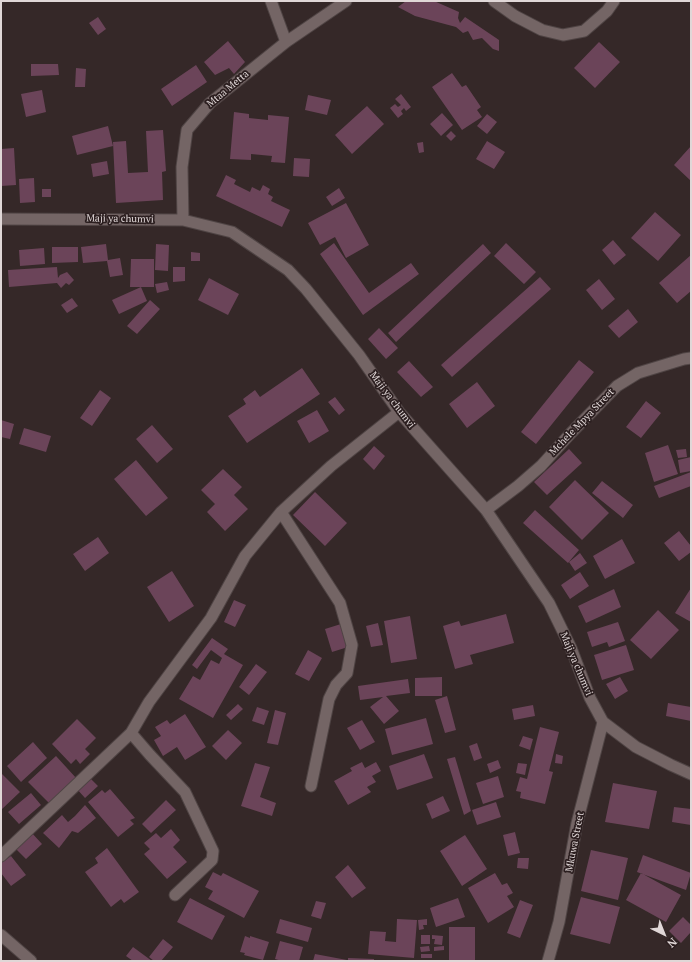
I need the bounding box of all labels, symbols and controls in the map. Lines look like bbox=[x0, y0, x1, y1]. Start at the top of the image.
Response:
street label: Mtaa Metta bbox=[205, 68, 251, 110]
street label: Maji ya chumvi bbox=[86, 212, 154, 226]
street label: Maji ya chumvi bbox=[367, 369, 417, 431]
street label: Mchele Mpya Street bbox=[547, 386, 617, 458]
street label: Maji ya chumvi bbox=[557, 631, 595, 697]
street label: Mkuwa Street bbox=[563, 811, 587, 873]
north arrow bbox=[644, 914, 684, 954]
text: N bbox=[664, 935, 680, 951]

